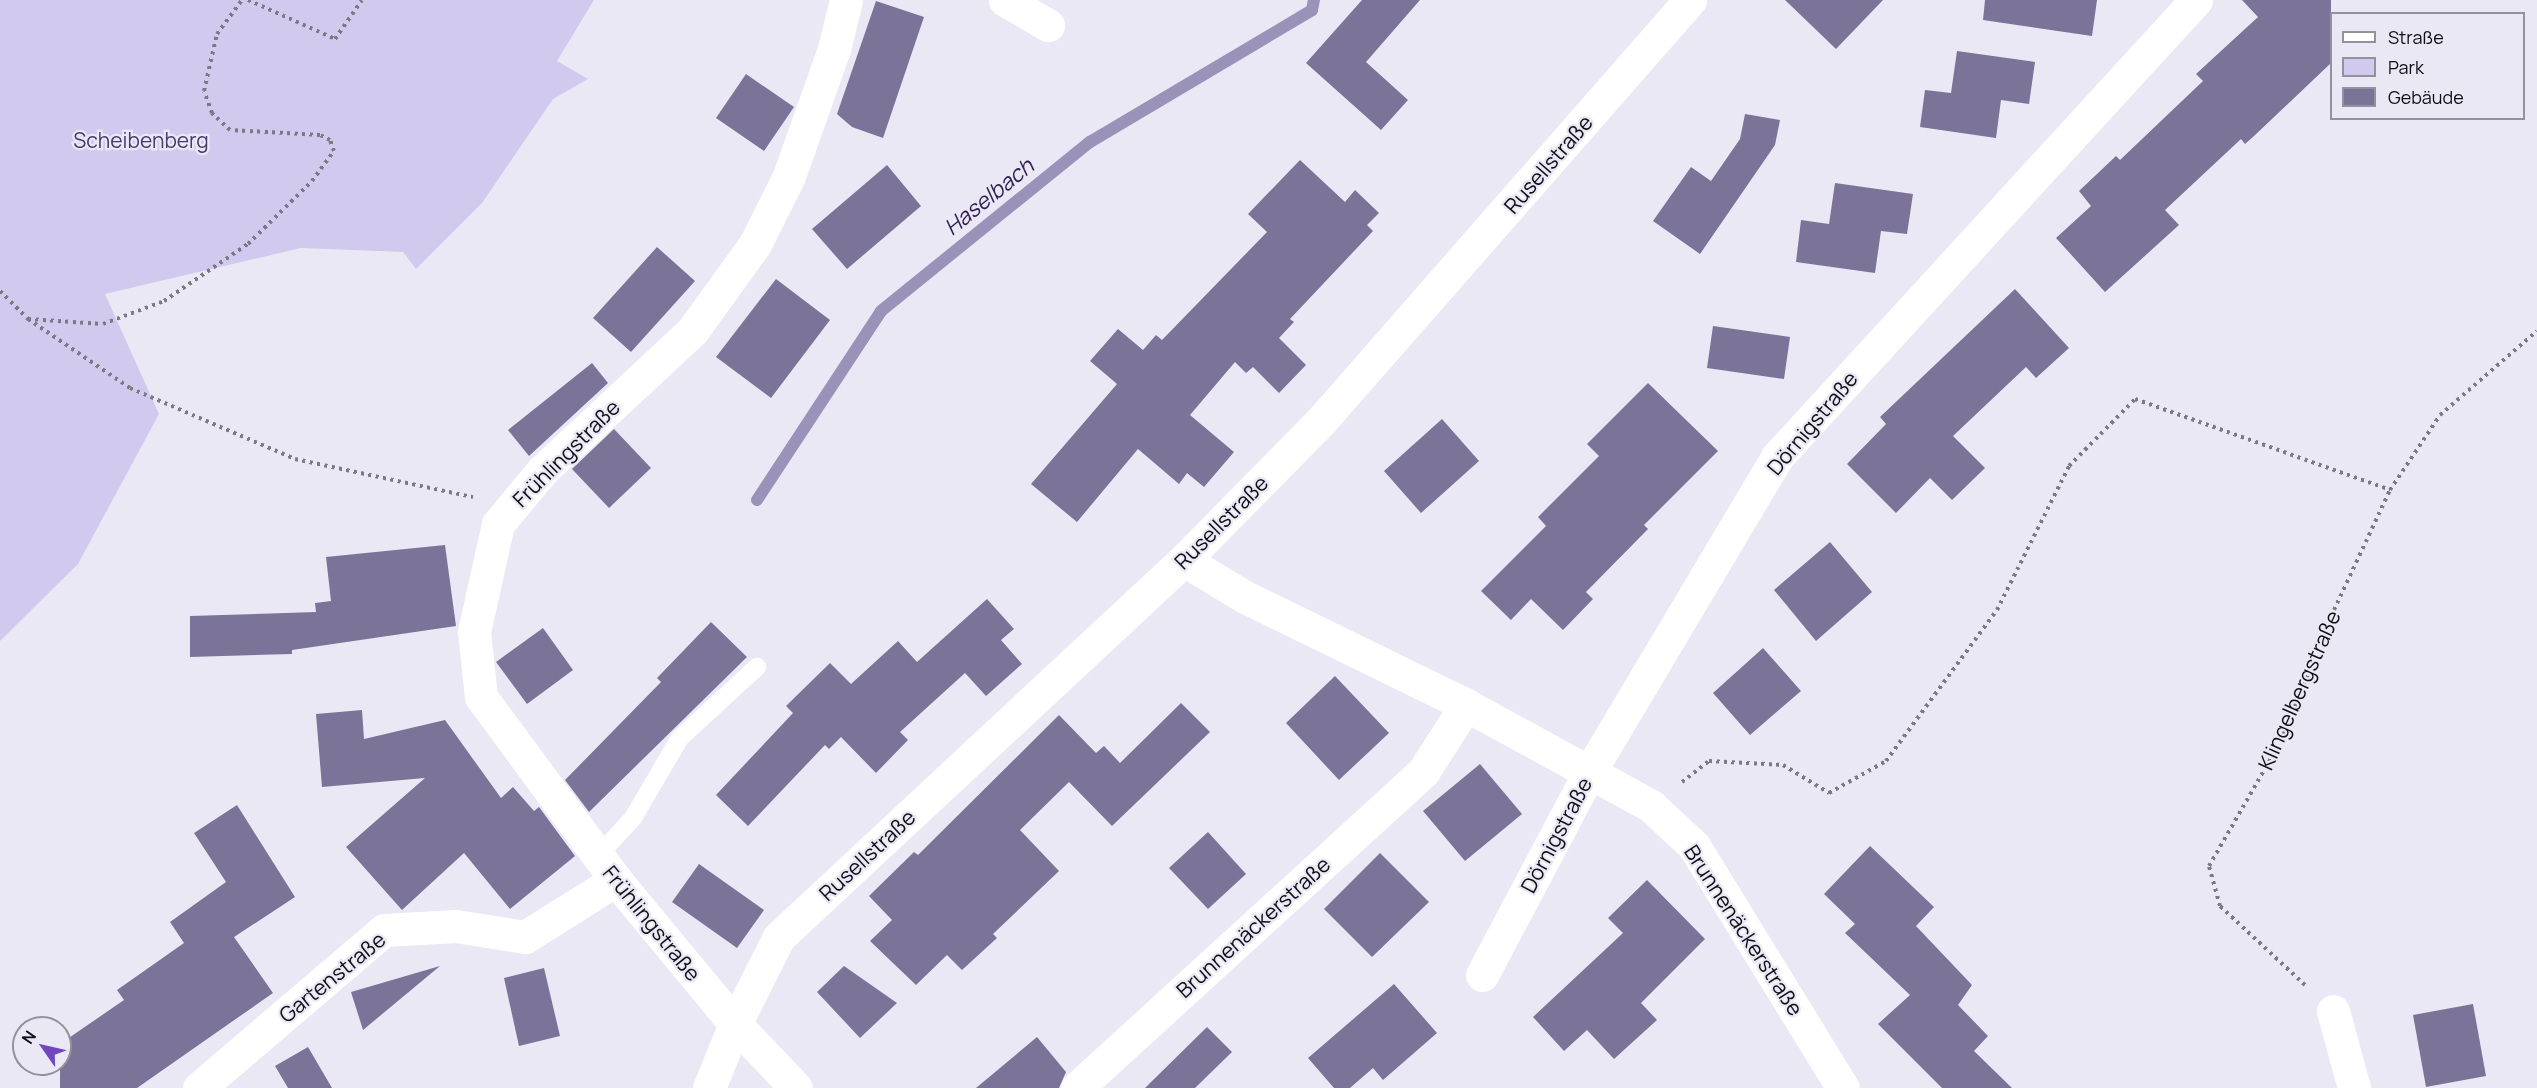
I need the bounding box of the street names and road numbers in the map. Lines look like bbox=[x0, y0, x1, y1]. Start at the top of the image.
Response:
street label: Rusellstraße bbox=[1498, 110, 1598, 218]
street label: Dörnigstraße bbox=[1762, 366, 1862, 480]
street label: Frühlingstraße bbox=[507, 394, 625, 512]
street label: Rusellstraße bbox=[1169, 470, 1273, 574]
street label: Klingelbergstraße bbox=[2253, 606, 2345, 774]
street label: Dörnigstraße bbox=[1515, 773, 1597, 897]
street label: Rusellstraße bbox=[814, 804, 920, 906]
street label: Brunnenäckerstraße bbox=[1679, 840, 1809, 1020]
street label: Brunnenäckerstraße bbox=[1171, 851, 1335, 1003]
street label: Frühlingstraße bbox=[598, 860, 706, 986]
street label: Gartenstraße bbox=[274, 926, 390, 1028]

